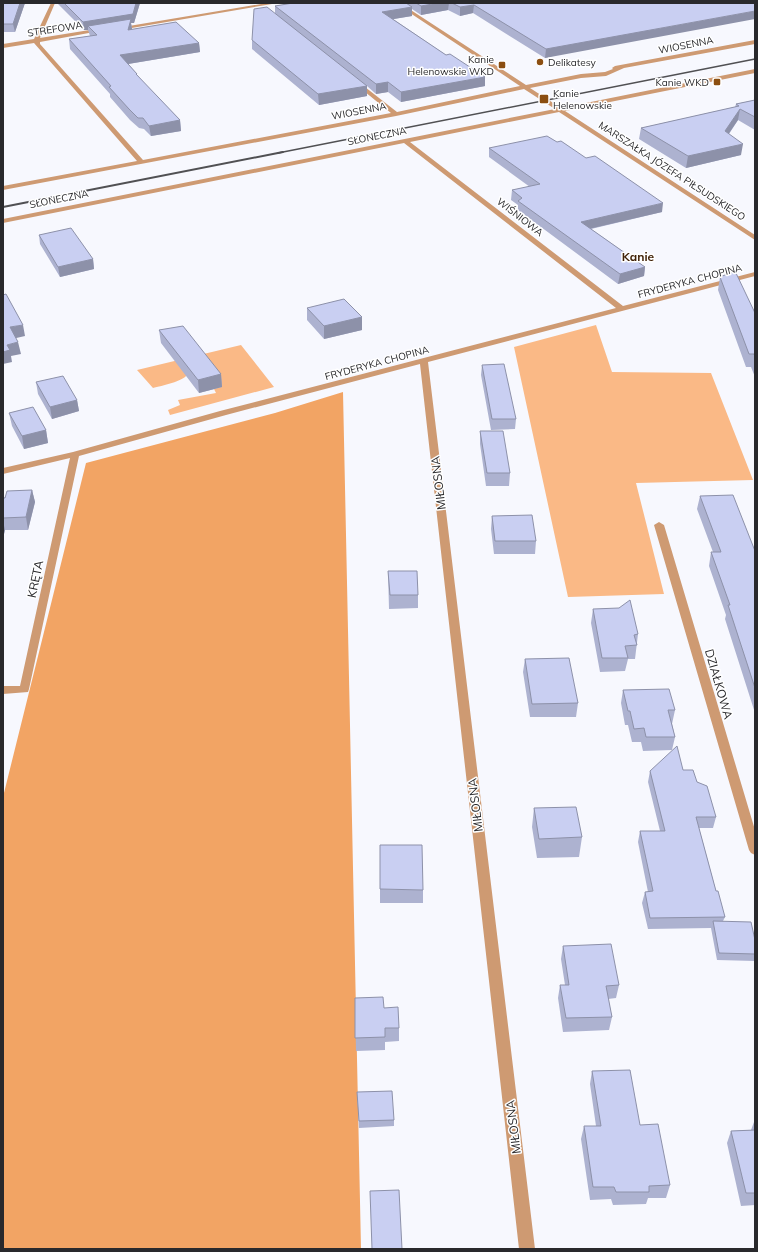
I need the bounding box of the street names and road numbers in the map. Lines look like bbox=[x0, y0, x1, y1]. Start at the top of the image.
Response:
street label: STREFOWA bbox=[26, 18, 84, 40]
street label: WIOSENNA bbox=[657, 33, 715, 57]
street label: WIOSENNA bbox=[330, 99, 388, 123]
street label: MARSZAŁKA JÓZEFA PIŁSUDSKIEGO bbox=[596, 118, 748, 224]
street label: SŁONECZNA bbox=[346, 124, 408, 148]
street label: SŁONECZNA bbox=[28, 187, 90, 211]
street label: WIŚNIOWA bbox=[494, 195, 546, 240]
street label: FRYDERYKA CHOPINA bbox=[637, 261, 744, 301]
street label: FRYDERYKA CHOPINA bbox=[324, 343, 431, 383]
street label: MIŁOSNA bbox=[427, 455, 449, 511]
street label: KRĘTA bbox=[24, 559, 46, 599]
street label: DZIAŁKOWA bbox=[702, 647, 736, 721]
street label: MIŁOSNA bbox=[464, 777, 486, 833]
street label: MIŁOSNA bbox=[502, 1099, 524, 1155]

